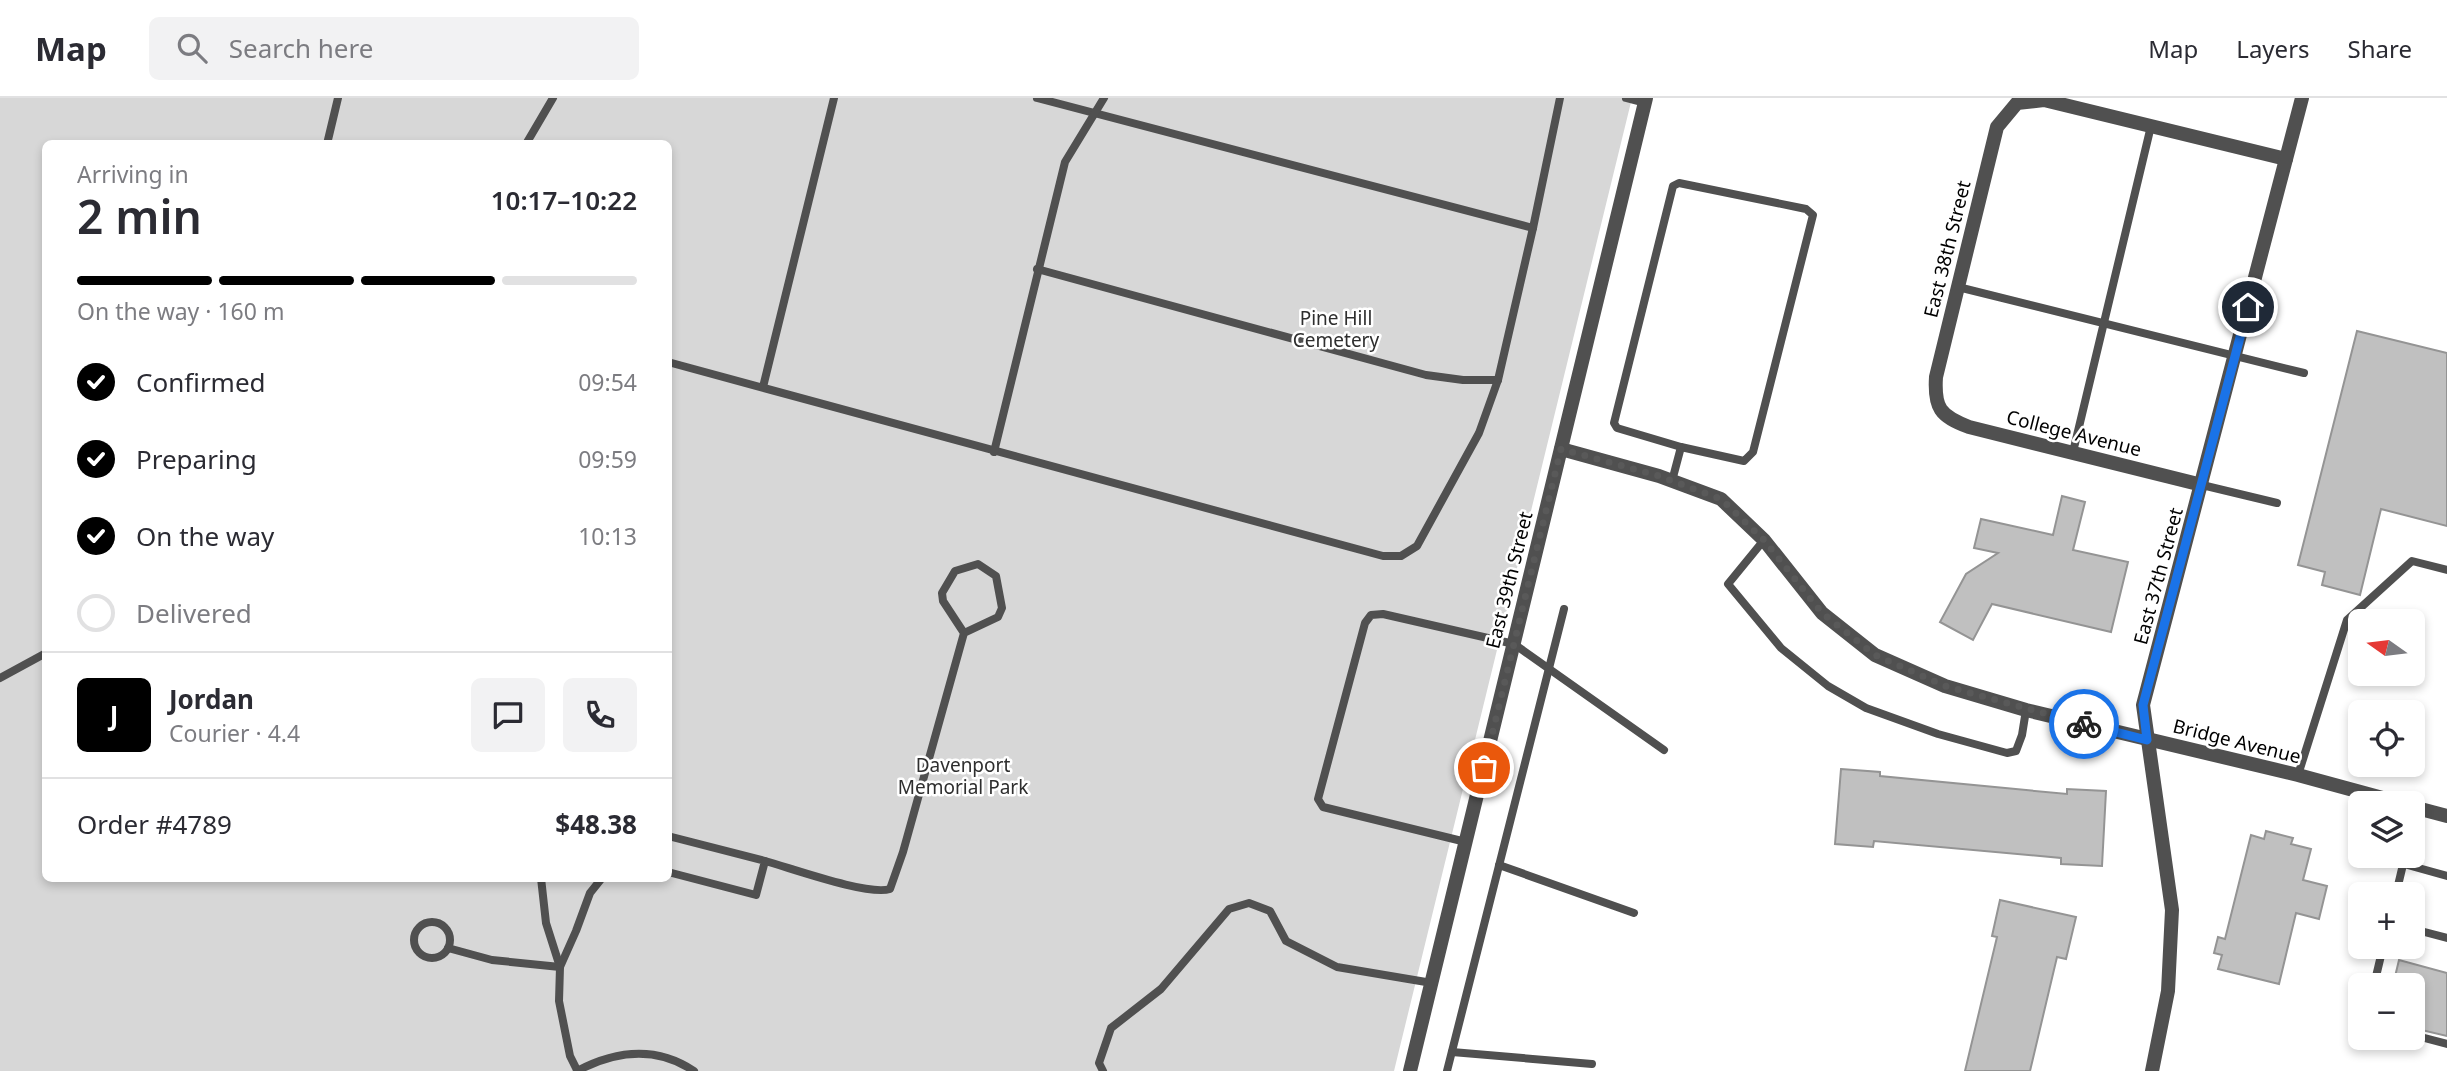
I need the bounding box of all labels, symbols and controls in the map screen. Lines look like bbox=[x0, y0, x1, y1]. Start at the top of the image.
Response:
search box bbox=[149, 17, 639, 80]
text: Map bbox=[35, 26, 107, 71]
icon: search bbox=[173, 29, 211, 67]
text: Search here bbox=[229, 30, 373, 66]
text: Map bbox=[2148, 32, 2198, 65]
text: Layers bbox=[2236, 32, 2310, 65]
text: Share bbox=[2348, 32, 2412, 65]
text: Arriving in bbox=[77, 158, 189, 190]
street label: East 38th Street bbox=[1917, 178, 1977, 320]
text: 10:17–10:22 bbox=[491, 182, 637, 218]
text: 2 min bbox=[77, 185, 202, 247]
pin bbox=[2218, 277, 2278, 337]
icon: home bbox=[2229, 288, 2267, 326]
text: On the way · 160 m bbox=[77, 295, 284, 327]
park label: Pine Hill Cemetery bbox=[1293, 305, 1379, 353]
icon: check bbox=[77, 363, 115, 401]
text: Confirmed bbox=[136, 364, 266, 400]
text: 09:54 bbox=[578, 366, 637, 398]
street label: College Avenue bbox=[2004, 404, 2144, 462]
icon: check bbox=[77, 440, 115, 478]
text: Preparing bbox=[136, 441, 257, 477]
text: 09:59 bbox=[578, 443, 637, 475]
street label: East 37th Street bbox=[2127, 505, 2189, 647]
street label: East 39th Street bbox=[1479, 509, 1539, 651]
icon: check bbox=[77, 517, 115, 555]
text: On the way bbox=[136, 518, 274, 554]
text: 10:13 bbox=[578, 520, 637, 552]
text: Delivered bbox=[136, 595, 252, 631]
north arrow bbox=[2348, 609, 2426, 686]
map controls bbox=[2348, 609, 2425, 1050]
button: chat bbox=[471, 678, 545, 752]
button: phone bbox=[563, 678, 637, 752]
text: Jordan bbox=[169, 681, 254, 717]
courier bbox=[2049, 689, 2119, 759]
text: J bbox=[110, 697, 118, 733]
button: locate bbox=[2348, 700, 2425, 777]
icon: bike bbox=[2065, 705, 2103, 743]
street label: Bridge Avenue bbox=[2170, 713, 2304, 769]
text: Courier · 4.4 bbox=[169, 717, 300, 749]
pin bbox=[1454, 738, 1514, 798]
icon: bag bbox=[1465, 749, 1503, 787]
park label: Davenport Memorial Park bbox=[898, 752, 1028, 800]
button: layers bbox=[2348, 791, 2425, 868]
text: Order #4789 bbox=[77, 806, 232, 842]
text: $48.38 bbox=[555, 806, 637, 842]
button: + bbox=[2348, 882, 2425, 959]
button: − bbox=[2348, 973, 2425, 1050]

